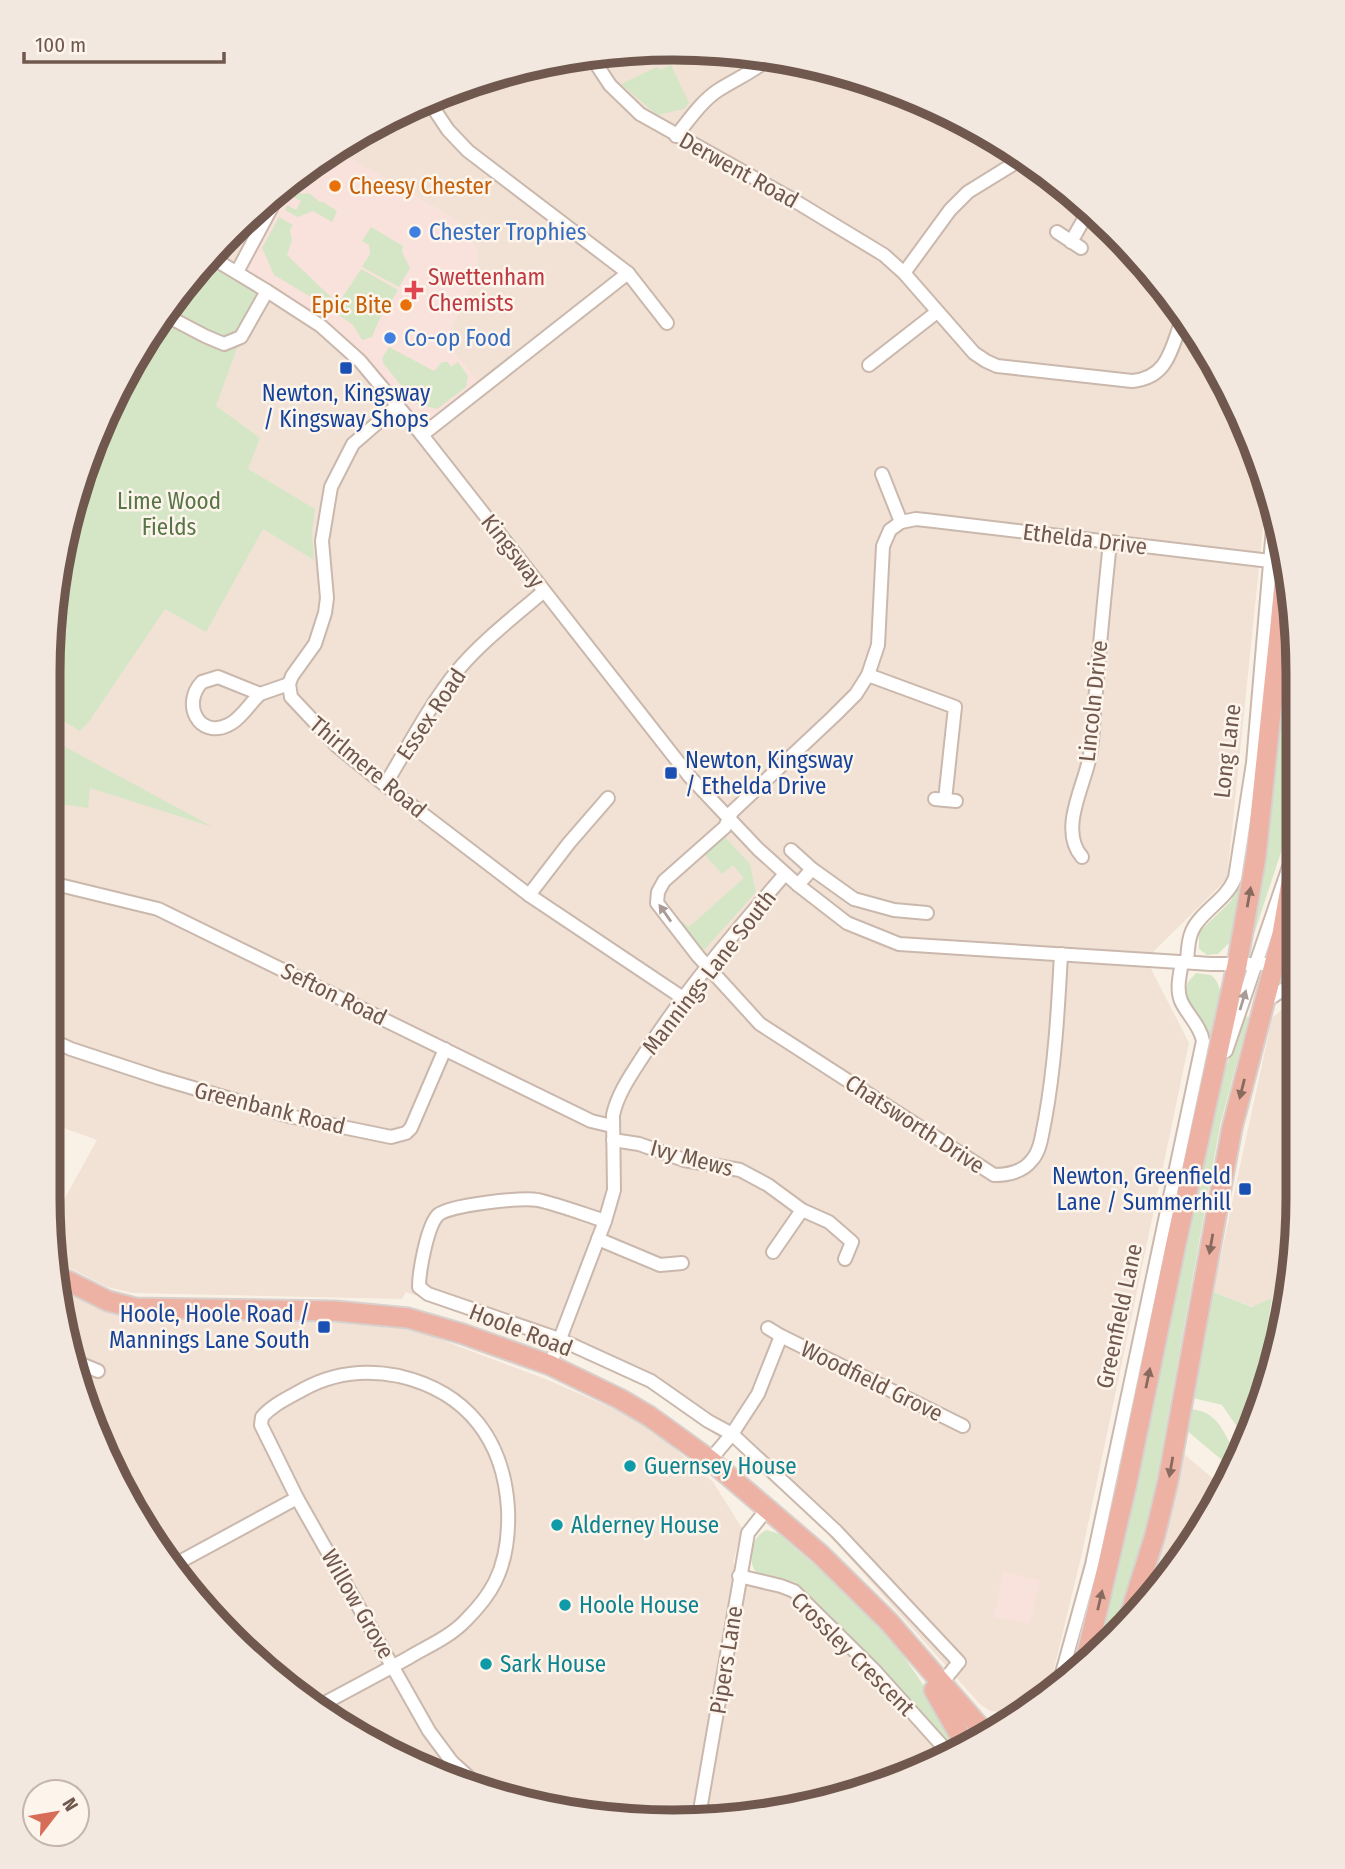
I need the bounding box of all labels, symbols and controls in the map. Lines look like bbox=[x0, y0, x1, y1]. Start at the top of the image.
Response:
scale bar bbox=[24, 21, 224, 65]
text: 100 m bbox=[35, 32, 86, 58]
street label: Derwent Road bbox=[675, 126, 803, 214]
place label: Cheesy Chester bbox=[349, 172, 492, 200]
marker: Cheesy Chester bbox=[327, 178, 343, 194]
place label: Chester Trophies bbox=[429, 218, 587, 246]
marker: Chester Trophies bbox=[407, 224, 423, 240]
place label: Swettenham Chemists bbox=[428, 263, 545, 317]
marker: Swettenham Chemists bbox=[406, 282, 422, 298]
place label: Epic Bite bbox=[311, 291, 392, 319]
marker: Epic Bite bbox=[398, 297, 414, 313]
place label: Co-op Food bbox=[404, 324, 511, 352]
marker: Co-op Food bbox=[382, 330, 398, 346]
marker: Newton, Kingsway / Kingsway Shops bbox=[338, 360, 354, 376]
place label: Newton, Kingsway / Kingsway Shops bbox=[262, 379, 431, 433]
park label: Lime Wood Fields bbox=[117, 487, 221, 541]
street label: Kingsway bbox=[475, 508, 551, 594]
street label: Ethelda Drive bbox=[1021, 517, 1149, 561]
street label: Lincoln Drive bbox=[1073, 639, 1113, 763]
street label: Essex Road bbox=[390, 663, 472, 765]
street label: Long Lane bbox=[1207, 702, 1247, 800]
street label: Thirlmere Road bbox=[304, 710, 432, 824]
place label: Newton, Kingsway / Ethelda Drive bbox=[685, 746, 854, 800]
marker: Newton, Kingsway / Ethelda Drive bbox=[663, 765, 679, 781]
street label: Mannings Lane South bbox=[636, 884, 782, 1060]
one-way arrow bbox=[1243, 886, 1254, 908]
one-way arrow bbox=[658, 904, 672, 922]
street label: Sefton Road bbox=[276, 956, 392, 1032]
one-way arrow bbox=[1239, 990, 1249, 1011]
street label: Chatsworth Drive bbox=[840, 1068, 990, 1180]
street label: Greenbank Road bbox=[192, 1076, 348, 1140]
one-way arrow bbox=[1236, 1078, 1247, 1100]
street label: Ivy Mews bbox=[648, 1134, 737, 1183]
place label: Newton, Greenfield Lane / Summerhill bbox=[1052, 1162, 1231, 1216]
marker: Newton, Greenfield Lane / Summerhill bbox=[1237, 1181, 1253, 1197]
one-way arrow bbox=[1206, 1233, 1217, 1255]
street label: Greenfield Lane bbox=[1090, 1241, 1148, 1391]
street label: Hoole Road bbox=[465, 1297, 577, 1363]
place label: Hoole, Hoole Road / Mannings Lane South bbox=[109, 1300, 310, 1354]
marker: Hoole, Hoole Road / Mannings Lane South bbox=[316, 1319, 332, 1335]
street label: Woodfield Grove bbox=[796, 1335, 948, 1427]
one-way arrow bbox=[1143, 1367, 1154, 1389]
place label: Guernsey House bbox=[644, 1452, 797, 1480]
one-way arrow bbox=[1165, 1457, 1176, 1479]
marker: Guernsey House bbox=[622, 1458, 638, 1474]
place label: Alderney House bbox=[571, 1511, 719, 1539]
marker: Alderney House bbox=[549, 1517, 565, 1533]
street label: Willow Grove bbox=[315, 1544, 401, 1664]
street label: Crossley Crescent bbox=[785, 1586, 921, 1722]
one-way arrow bbox=[1094, 1589, 1105, 1611]
place label: Hoole House bbox=[579, 1591, 699, 1619]
marker: Hoole House bbox=[557, 1597, 573, 1613]
street label: Pipers Lane bbox=[704, 1604, 748, 1716]
place label: Sark House bbox=[500, 1650, 606, 1678]
marker: Sark House bbox=[478, 1656, 494, 1672]
north arrow bbox=[21, 1778, 91, 1848]
text: N bbox=[57, 1794, 83, 1815]

